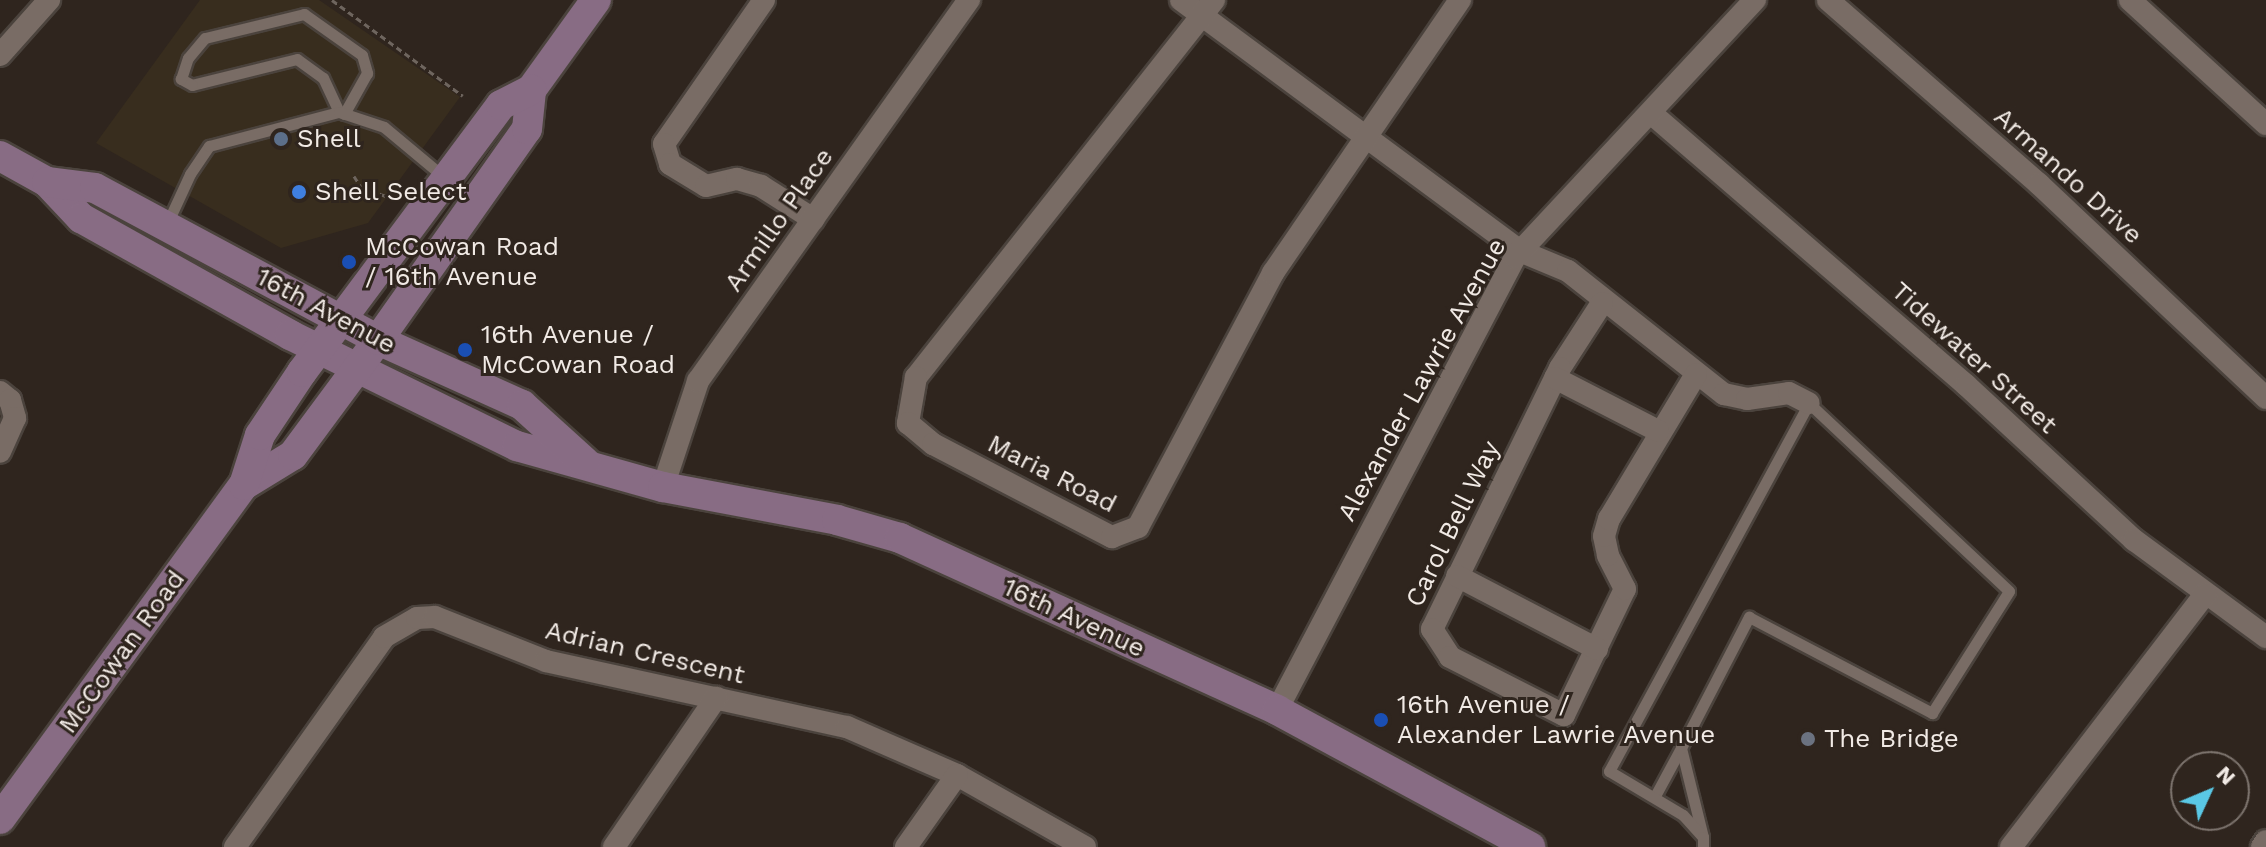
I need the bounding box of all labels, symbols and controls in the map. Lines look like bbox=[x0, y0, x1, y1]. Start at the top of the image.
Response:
street label: Armando Drive bbox=[1987, 101, 2149, 251]
place label: Shell bbox=[297, 123, 361, 155]
marker: Shell bbox=[272, 130, 290, 148]
street label: Armillo Place bbox=[718, 142, 840, 298]
place label: Shell Select bbox=[315, 176, 468, 208]
marker: Shell Select bbox=[290, 183, 308, 201]
place label: McCowan Road / 16th Avenue bbox=[365, 231, 559, 292]
street label: Alexander Lawrie Avenue bbox=[1331, 233, 1513, 527]
marker: McCowan Road / 16th Avenue bbox=[340, 253, 358, 271]
street label: 16th Avenue bbox=[251, 261, 401, 361]
street label: Tidewater Street bbox=[1885, 275, 2063, 441]
place label: 16th Avenue / McCowan Road bbox=[481, 319, 675, 380]
marker: 16th Avenue / McCowan Road bbox=[456, 341, 474, 359]
street label: Maria Road bbox=[982, 428, 1122, 520]
street label: Carol Bell Way bbox=[1399, 435, 1507, 613]
street label: McCowan Road bbox=[52, 564, 192, 740]
street label: 16th Avenue bbox=[998, 571, 1150, 665]
street label: Adrian Crescent bbox=[542, 615, 748, 691]
place label: 16th Avenue / Alexander Lawrie Avenue bbox=[1397, 689, 1717, 750]
marker: 16th Avenue / Alexander Lawrie Avenue bbox=[1372, 711, 1390, 729]
place label: The Bridge bbox=[1824, 723, 1959, 755]
marker: The Bridge bbox=[1799, 730, 1817, 748]
north arrow bbox=[2170, 751, 2250, 831]
text: N bbox=[2212, 761, 2241, 790]

